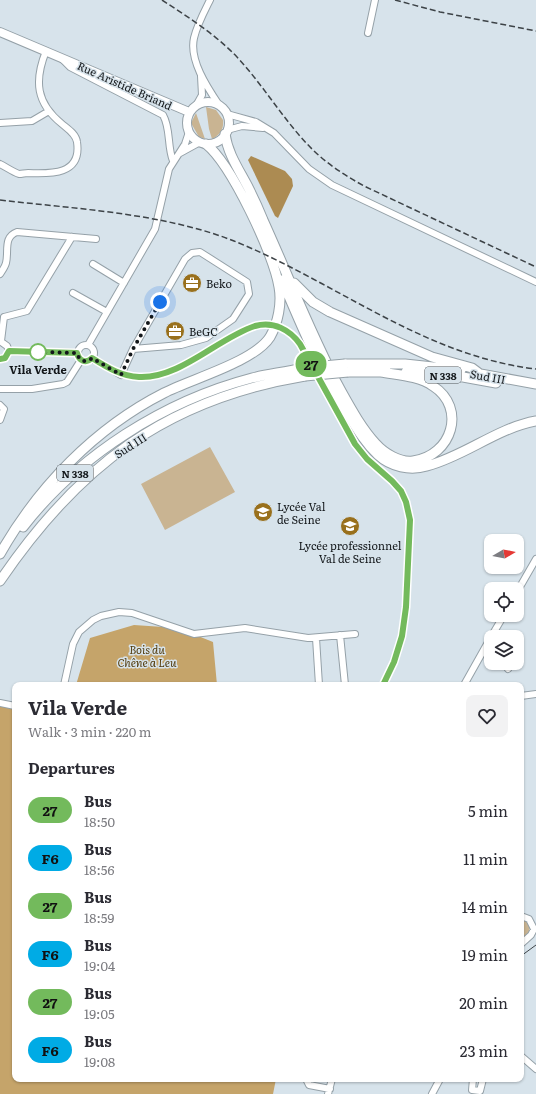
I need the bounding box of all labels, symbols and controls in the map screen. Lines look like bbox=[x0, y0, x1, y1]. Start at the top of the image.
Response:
street label: Rue Aristide Briand bbox=[75, 57, 175, 113]
office icon: Beko bbox=[181, 272, 203, 294]
place label: Beko bbox=[206, 275, 232, 291]
your location bbox=[150, 292, 170, 312]
office icon: BeGC bbox=[164, 320, 186, 342]
place label: BeGC bbox=[189, 323, 218, 339]
marker: Vila Verde bbox=[29, 343, 47, 361]
line badge: 27 bbox=[293, 351, 329, 377]
text: 27 bbox=[304, 354, 318, 374]
place label: Vila Verde bbox=[9, 361, 67, 377]
street label: Sud III bbox=[469, 365, 507, 387]
road number: N 338 bbox=[425, 367, 461, 383]
street label: Sud III bbox=[111, 429, 149, 461]
road number: N 338 bbox=[57, 465, 93, 481]
place label: Lycée Val de Seine bbox=[277, 498, 326, 527]
school or university icon: Lycée Val de Seine bbox=[252, 501, 274, 523]
school or university icon: Lycée professionnel Val de Seine bbox=[339, 515, 361, 537]
north arrow bbox=[484, 534, 524, 574]
map controls bbox=[484, 534, 524, 670]
place label: Lycée professionnel Val de Seine bbox=[299, 537, 402, 566]
button: locate bbox=[484, 582, 524, 622]
button: layers bbox=[484, 630, 524, 670]
park label: Bois du Chêne à Leu bbox=[118, 641, 177, 670]
text: Vila Verde bbox=[28, 693, 127, 721]
button: heart bbox=[466, 695, 508, 737]
text: Walk · 3 min · 220 m bbox=[28, 722, 151, 741]
text: Departures bbox=[28, 756, 115, 779]
text: Bus bbox=[84, 789, 112, 812]
text: 5 min bbox=[468, 799, 508, 822]
text: 27 bbox=[43, 800, 57, 820]
text: 18:50 bbox=[84, 812, 115, 831]
text: Bus bbox=[84, 837, 112, 860]
text: 11 min bbox=[463, 847, 508, 870]
text: F6 bbox=[41, 848, 59, 868]
text: 18:56 bbox=[84, 860, 114, 879]
text: Bus bbox=[84, 885, 112, 908]
text: 14 min bbox=[462, 895, 508, 918]
text: 27 bbox=[43, 896, 57, 916]
text: 18:59 bbox=[84, 908, 114, 927]
text: Bus bbox=[84, 933, 112, 956]
text: 19 min bbox=[462, 943, 508, 966]
text: F6 bbox=[41, 944, 59, 964]
text: 19:04 bbox=[84, 956, 115, 975]
text: Bus bbox=[84, 981, 112, 1004]
text: 20 min bbox=[459, 991, 508, 1014]
text: 27 bbox=[43, 992, 57, 1012]
text: 19:05 bbox=[84, 1004, 115, 1023]
text: Bus bbox=[84, 1029, 112, 1052]
text: 23 min bbox=[460, 1039, 508, 1062]
text: F6 bbox=[41, 1040, 59, 1060]
text: 19:08 bbox=[84, 1052, 115, 1071]

